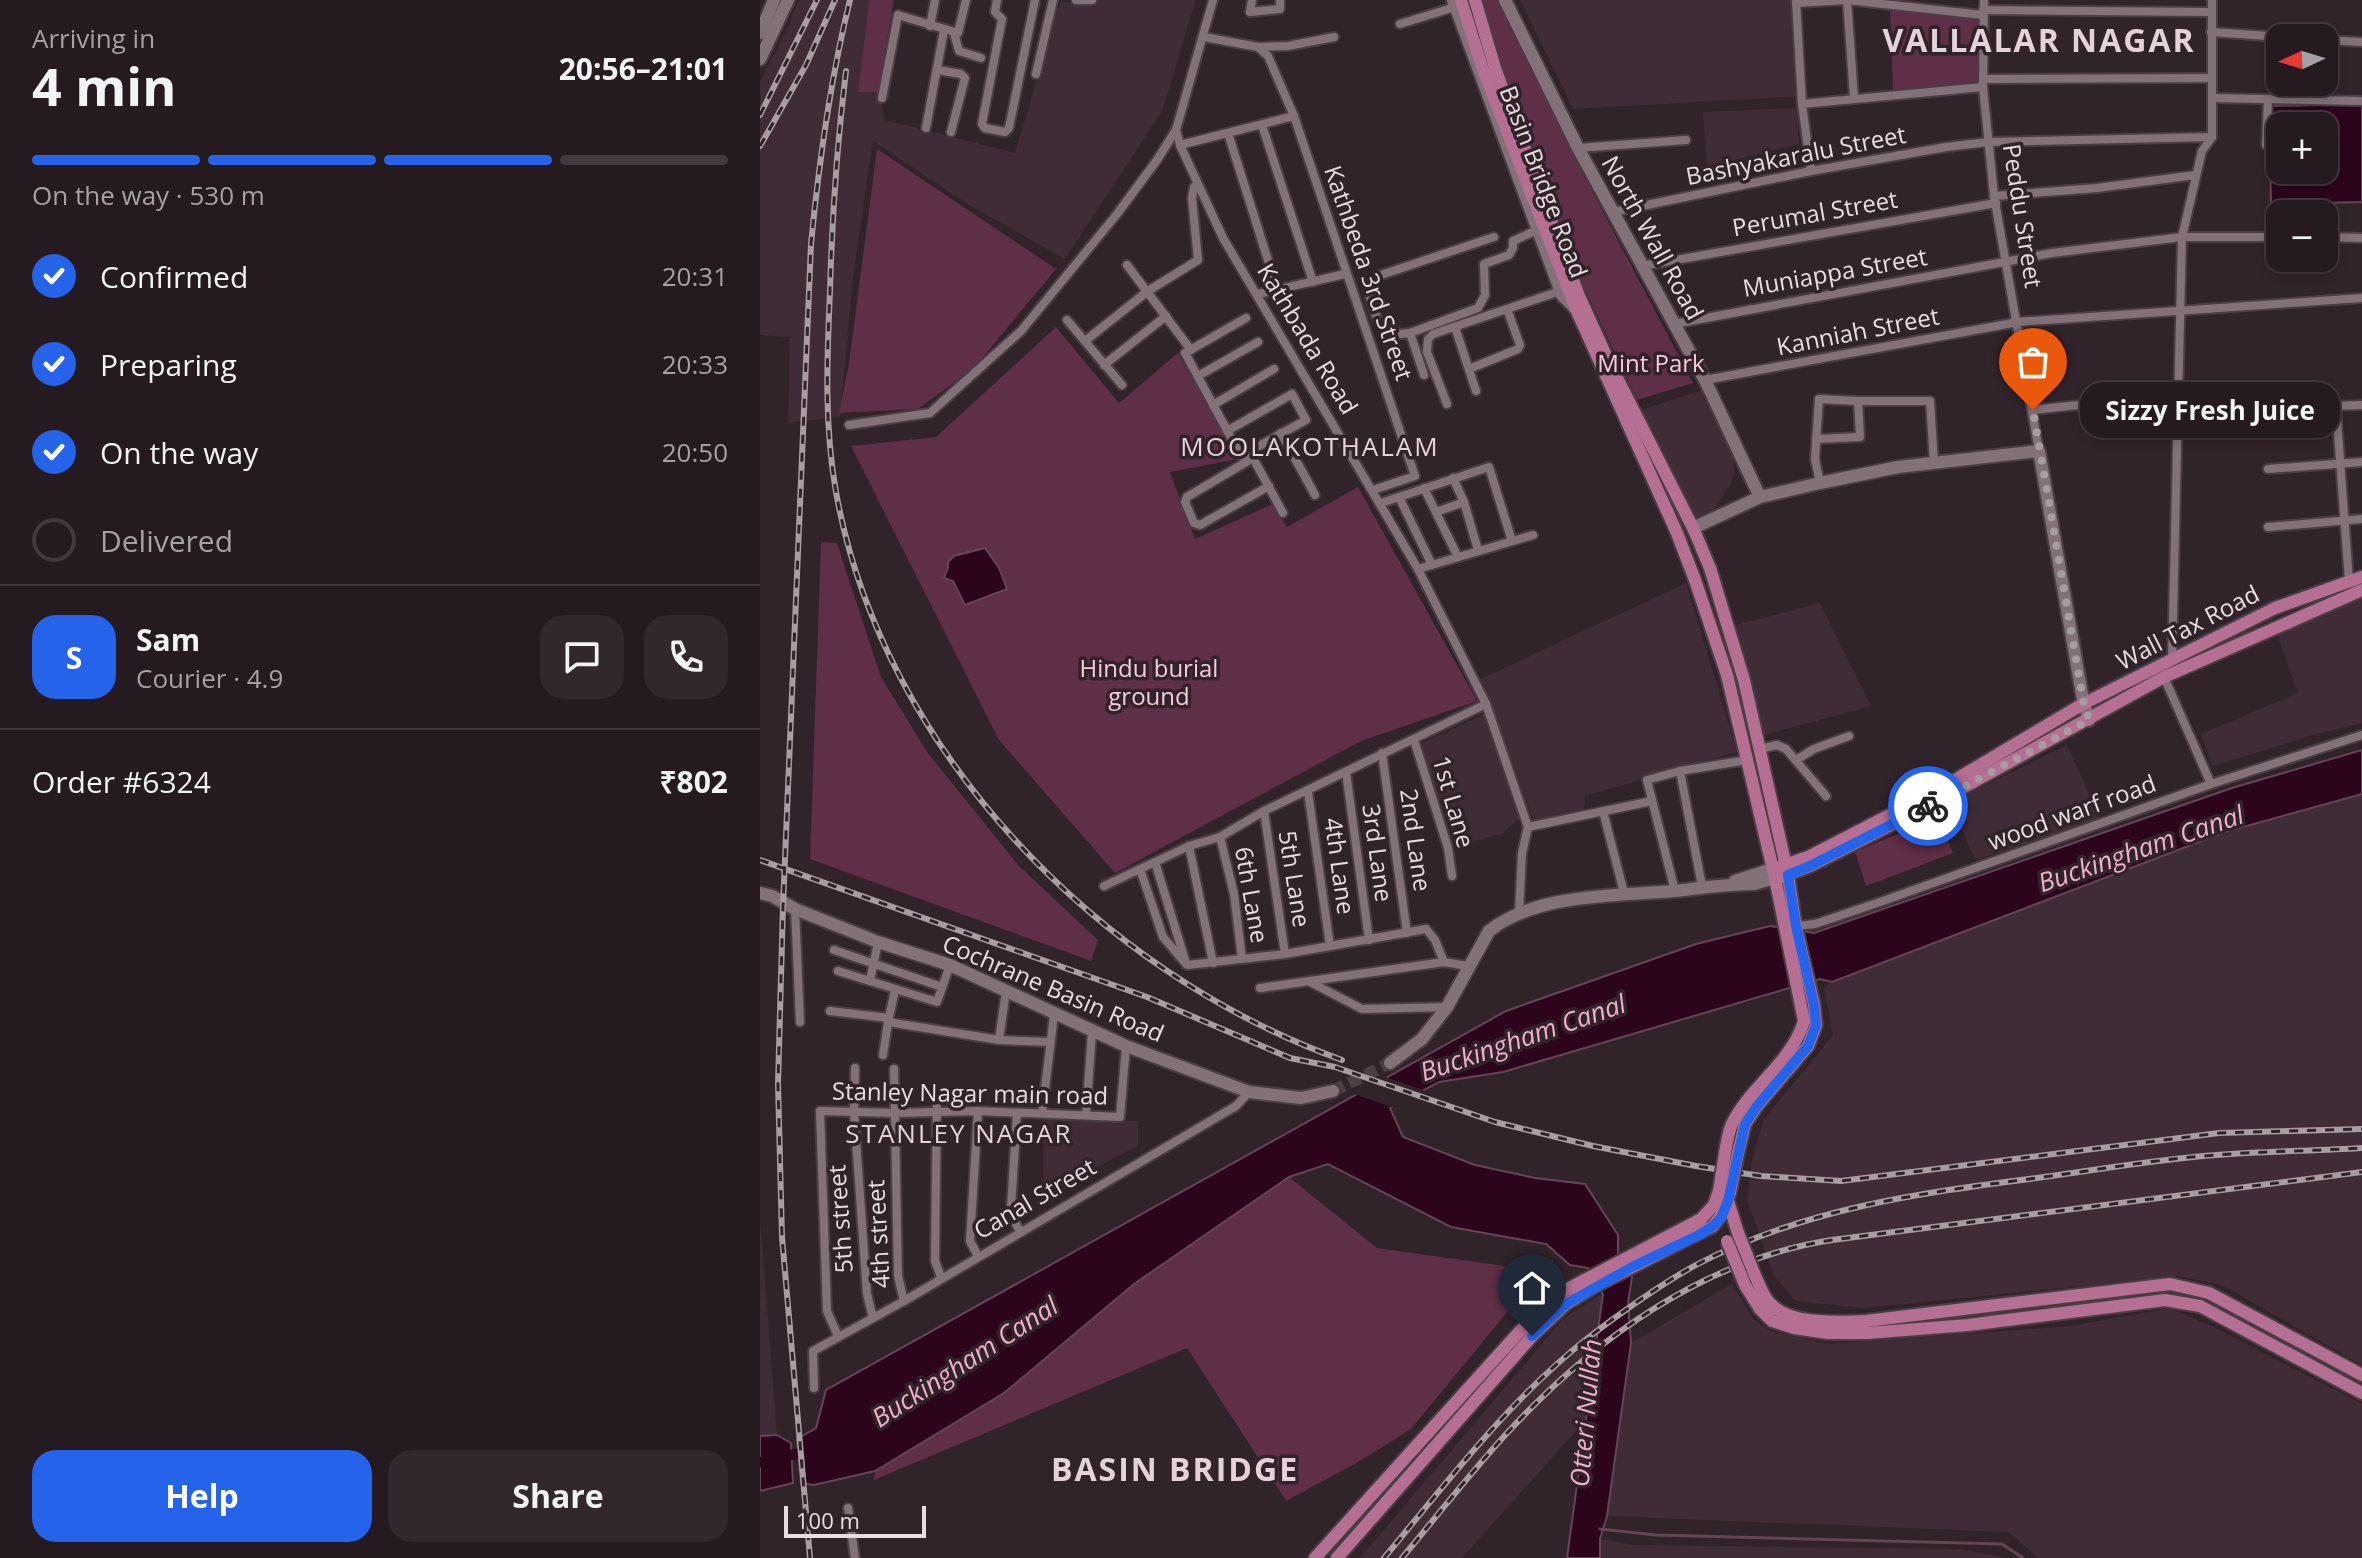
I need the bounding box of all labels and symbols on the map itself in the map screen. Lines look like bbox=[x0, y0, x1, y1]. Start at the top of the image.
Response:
district label: VALLALAR NAGAR bbox=[1882, 18, 2196, 61]
north arrow bbox=[2266, 24, 2338, 96]
street label: Basin Bridge Road bbox=[1493, 81, 1596, 282]
street label: Bashyakaralu Street bbox=[1683, 117, 1909, 192]
street label: Peddu Street bbox=[1996, 141, 2051, 290]
street label: North Wall Road bbox=[1595, 149, 1712, 325]
street label: Kathbeda 3rd Street bbox=[1317, 161, 1422, 384]
street label: Perumal Street bbox=[1729, 182, 1900, 243]
street label: Muniappa Street bbox=[1740, 239, 1929, 304]
street label: Kathbada Road bbox=[1250, 257, 1366, 420]
street label: Kanniah Street bbox=[1774, 299, 1942, 362]
pin bbox=[1999, 328, 2067, 410]
park label: Mint Park bbox=[1597, 346, 1705, 379]
callout: Sizzy Fresh Juice bbox=[2081, 382, 2341, 438]
district label: MOOLAKOTHALAM bbox=[1180, 428, 1440, 464]
street label: Wall Tax Road bbox=[2110, 576, 2265, 677]
park label: Hindu burial ground bbox=[1080, 651, 1218, 712]
street label: 1st Lane bbox=[1426, 752, 1483, 851]
courier bbox=[1888, 766, 1968, 846]
street label: wood warf road bbox=[1983, 766, 2160, 857]
street label: 2nd Lane bbox=[1393, 786, 1440, 893]
water label: Buckingham Canal bbox=[2033, 795, 2250, 900]
street label: 3rd Lane bbox=[1355, 802, 1402, 904]
street label: 4th Lane bbox=[1317, 815, 1364, 916]
street label: 5th Lane bbox=[1272, 828, 1319, 929]
street label: 6th Lane bbox=[1228, 844, 1277, 946]
street label: Cochrane Basin Road bbox=[938, 926, 1170, 1049]
water label: Buckingham Canal bbox=[1415, 984, 1632, 1089]
street label: Stanley Nagar main road bbox=[832, 1074, 1108, 1111]
district label: STANLEY NAGAR bbox=[845, 1115, 1073, 1151]
street label: Canal Street bbox=[967, 1149, 1101, 1246]
street label: 5th street bbox=[819, 1164, 860, 1274]
street label: 4th street bbox=[858, 1179, 897, 1289]
pin bbox=[1498, 1254, 1566, 1336]
water label: Buckingham Canal bbox=[864, 1287, 1066, 1435]
water label: Otteri Nullah bbox=[1561, 1337, 1609, 1488]
district label: BASIN BRIDGE bbox=[1051, 1447, 1299, 1490]
scale bar bbox=[784, 1502, 926, 1538]

